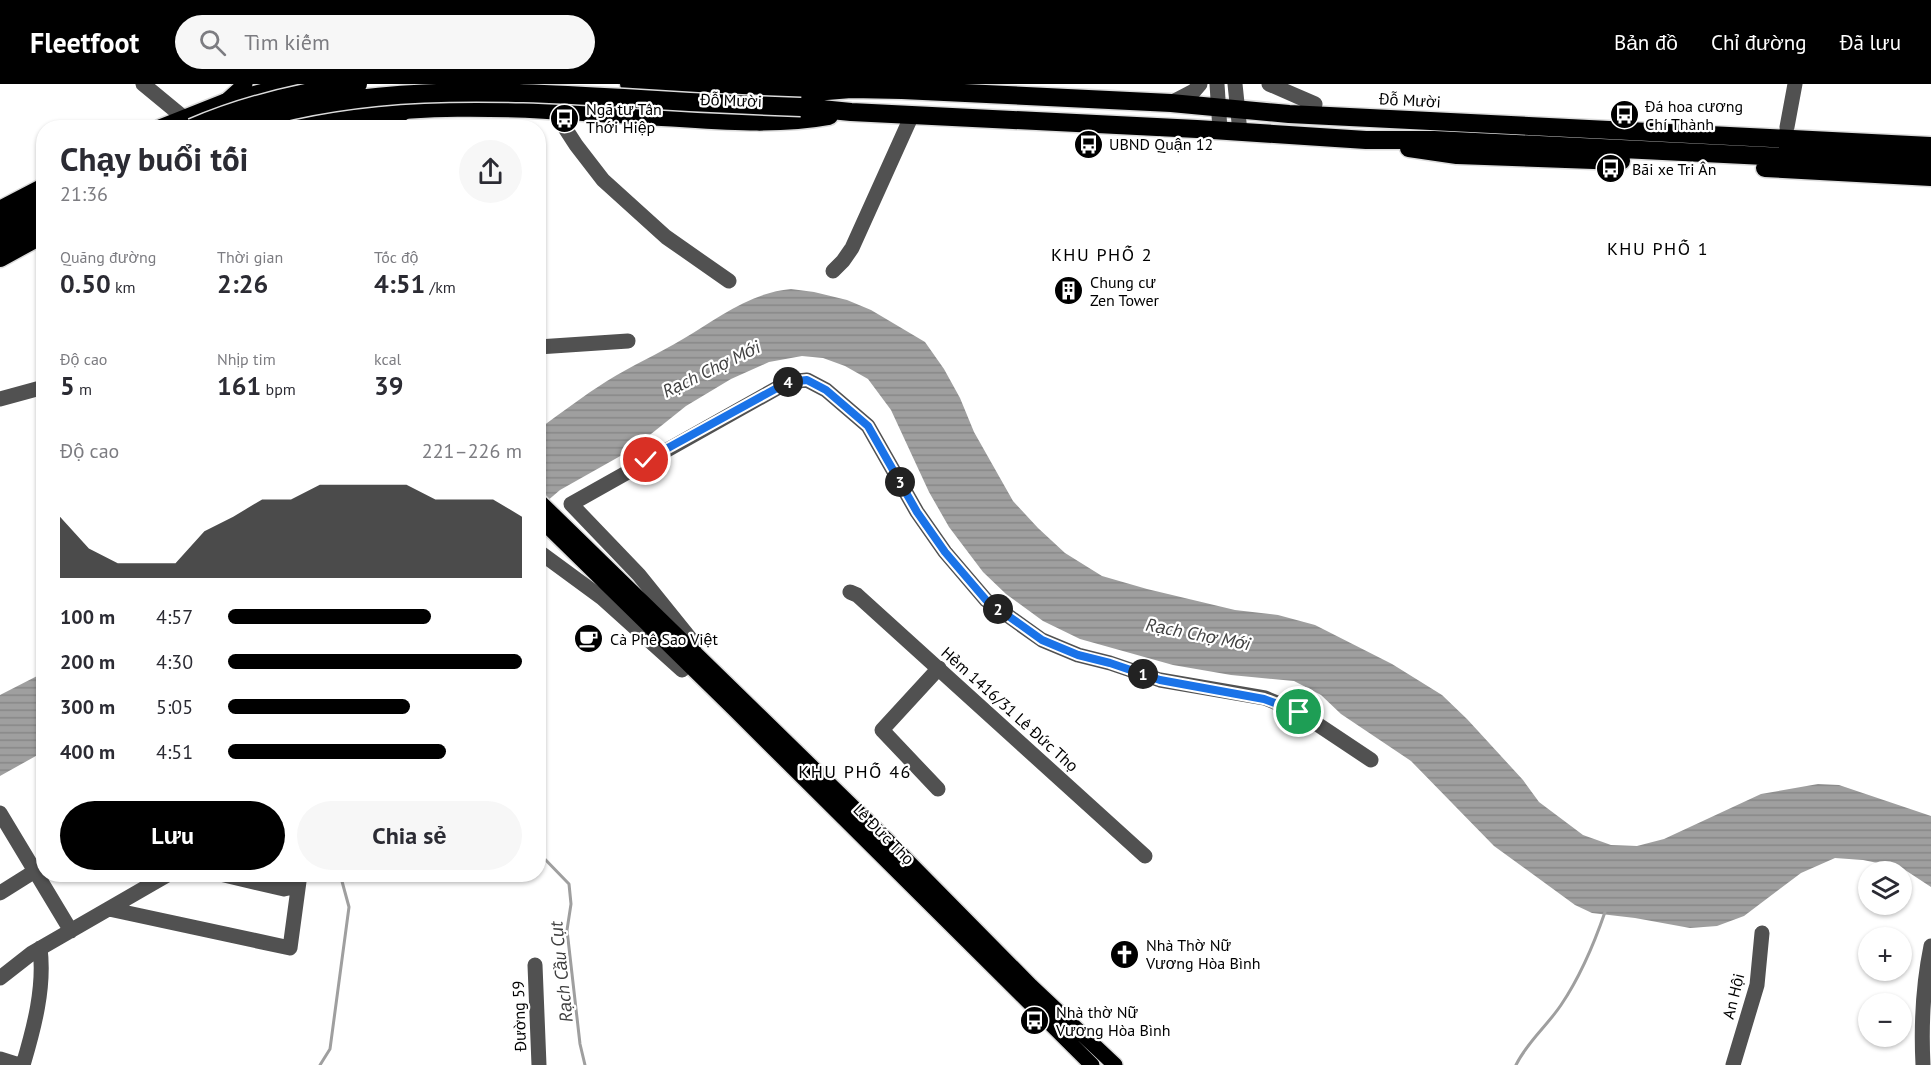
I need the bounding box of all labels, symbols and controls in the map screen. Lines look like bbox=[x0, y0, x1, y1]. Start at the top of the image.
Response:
search box bbox=[175, 15, 595, 69]
text: Fleetfoot bbox=[30, 24, 139, 61]
icon: search bbox=[196, 26, 229, 59]
text: Tìm kiếm bbox=[244, 28, 330, 56]
text: Bản đồ bbox=[1614, 29, 1678, 56]
text: Chỉ đường bbox=[1711, 29, 1807, 56]
text: Đã lưu bbox=[1840, 29, 1901, 56]
street label: Đỗ Mười bbox=[1378, 88, 1441, 112]
street label: Đỗ Mười bbox=[699, 89, 762, 111]
place label: Đá hoa cương Chí Thành bbox=[1644, 96, 1743, 134]
place label: Ngã tư Tân Thới Hiệp bbox=[586, 99, 662, 137]
bus stop icon: Đá hoa cương Chí Thành bbox=[1608, 99, 1640, 131]
bus stop icon: Ngã tư Tân Thới Hiệp bbox=[549, 102, 581, 134]
bus stop icon: UBND Quận 12 bbox=[1072, 128, 1104, 160]
place label: UBND Quận 12 bbox=[1109, 134, 1213, 154]
text: Chạy buổi tối bbox=[60, 137, 249, 180]
button: share bbox=[459, 140, 522, 203]
bus stop icon: Bãi xe Tri Ân bbox=[1595, 153, 1627, 185]
place label: Bãi xe Tri Ân bbox=[1632, 159, 1716, 179]
text: 21:36 bbox=[60, 181, 108, 207]
district label: KHU PHỐ 1 bbox=[1607, 237, 1709, 260]
district label: KHU PHỐ 2 bbox=[1051, 243, 1153, 266]
text: Quãng đường bbox=[60, 247, 156, 267]
text: Thời gian bbox=[217, 247, 283, 267]
text: Tốc độ bbox=[374, 247, 418, 267]
text: 0.50 bbox=[60, 267, 111, 300]
text: 2:26 bbox=[217, 267, 268, 300]
text: 4:51 bbox=[374, 267, 425, 300]
place label: Chung cư Zen Tower bbox=[1090, 272, 1160, 310]
building icon: Chung cư Zen Tower bbox=[1053, 275, 1085, 307]
text: km bbox=[111, 277, 136, 297]
text: /km bbox=[425, 277, 456, 297]
water label: Rạch Chợ Mới bbox=[658, 335, 765, 403]
text: Độ cao bbox=[60, 349, 107, 369]
text: Nhịp tim bbox=[217, 349, 276, 369]
text: kcal bbox=[374, 349, 401, 369]
pin: 4 bbox=[773, 367, 803, 397]
text: 5 bbox=[60, 369, 75, 402]
text: 161 bbox=[217, 369, 261, 402]
text: 39 bbox=[374, 369, 403, 402]
text: 4 bbox=[783, 372, 793, 392]
text: m bbox=[75, 379, 92, 399]
text: bpm bbox=[261, 379, 296, 399]
pin bbox=[620, 434, 671, 485]
text: Độ cao bbox=[60, 438, 119, 464]
text: 221–226 m bbox=[422, 438, 522, 464]
icon: check bbox=[629, 443, 662, 476]
pin: 3 bbox=[885, 467, 915, 497]
text: 3 bbox=[895, 472, 905, 492]
pin: 2 bbox=[983, 594, 1013, 624]
text: 2 bbox=[993, 599, 1003, 619]
text: 100 m bbox=[60, 604, 115, 630]
text: 4:57 bbox=[156, 604, 193, 630]
water label: Rạch Chợ Mới bbox=[1144, 613, 1254, 656]
cafe icon: Cà Phê Sao Việt bbox=[573, 623, 605, 655]
place label: Cà Phê Sao Việt bbox=[610, 629, 719, 649]
street label: Hẻm 1416/31 Lê Đức Thọ bbox=[937, 642, 1083, 776]
text: 200 m bbox=[60, 649, 115, 675]
text: 4:30 bbox=[156, 649, 193, 675]
pin: 1 bbox=[1128, 659, 1158, 689]
text: 1 bbox=[1138, 664, 1148, 684]
pin bbox=[1273, 686, 1324, 737]
text: 300 m bbox=[60, 694, 115, 720]
text: 5:05 bbox=[156, 694, 193, 720]
icon: arrive bbox=[1282, 695, 1315, 728]
text: 400 m bbox=[60, 739, 115, 765]
text: 4:51 bbox=[156, 739, 193, 765]
district label: KHU PHỐ 46 bbox=[798, 760, 912, 783]
street label: Lê Đức Thọ bbox=[849, 799, 919, 869]
button: Lưu bbox=[60, 801, 285, 870]
button: Chia sẻ bbox=[297, 801, 522, 870]
map controls bbox=[1858, 861, 1912, 1047]
button: layers bbox=[1858, 861, 1912, 915]
water label: Rạch Cầu Cụt bbox=[544, 919, 578, 1024]
button: + bbox=[1858, 927, 1912, 981]
place label: Nhà Thờ Nữ Vương Hòa Bình bbox=[1145, 935, 1261, 973]
church icon: Nhà Thờ Nữ Vương Hòa Bình bbox=[1109, 938, 1141, 970]
street label: An Hội bbox=[1718, 971, 1748, 1021]
street label: Đường 59 bbox=[508, 980, 530, 1053]
button: − bbox=[1858, 993, 1912, 1047]
place label: Nhà thờ Nữ Vương Hòa Bình bbox=[1055, 1002, 1171, 1040]
bus stop icon: Nhà thờ Nữ Vương Hòa Bình bbox=[1019, 1005, 1051, 1037]

